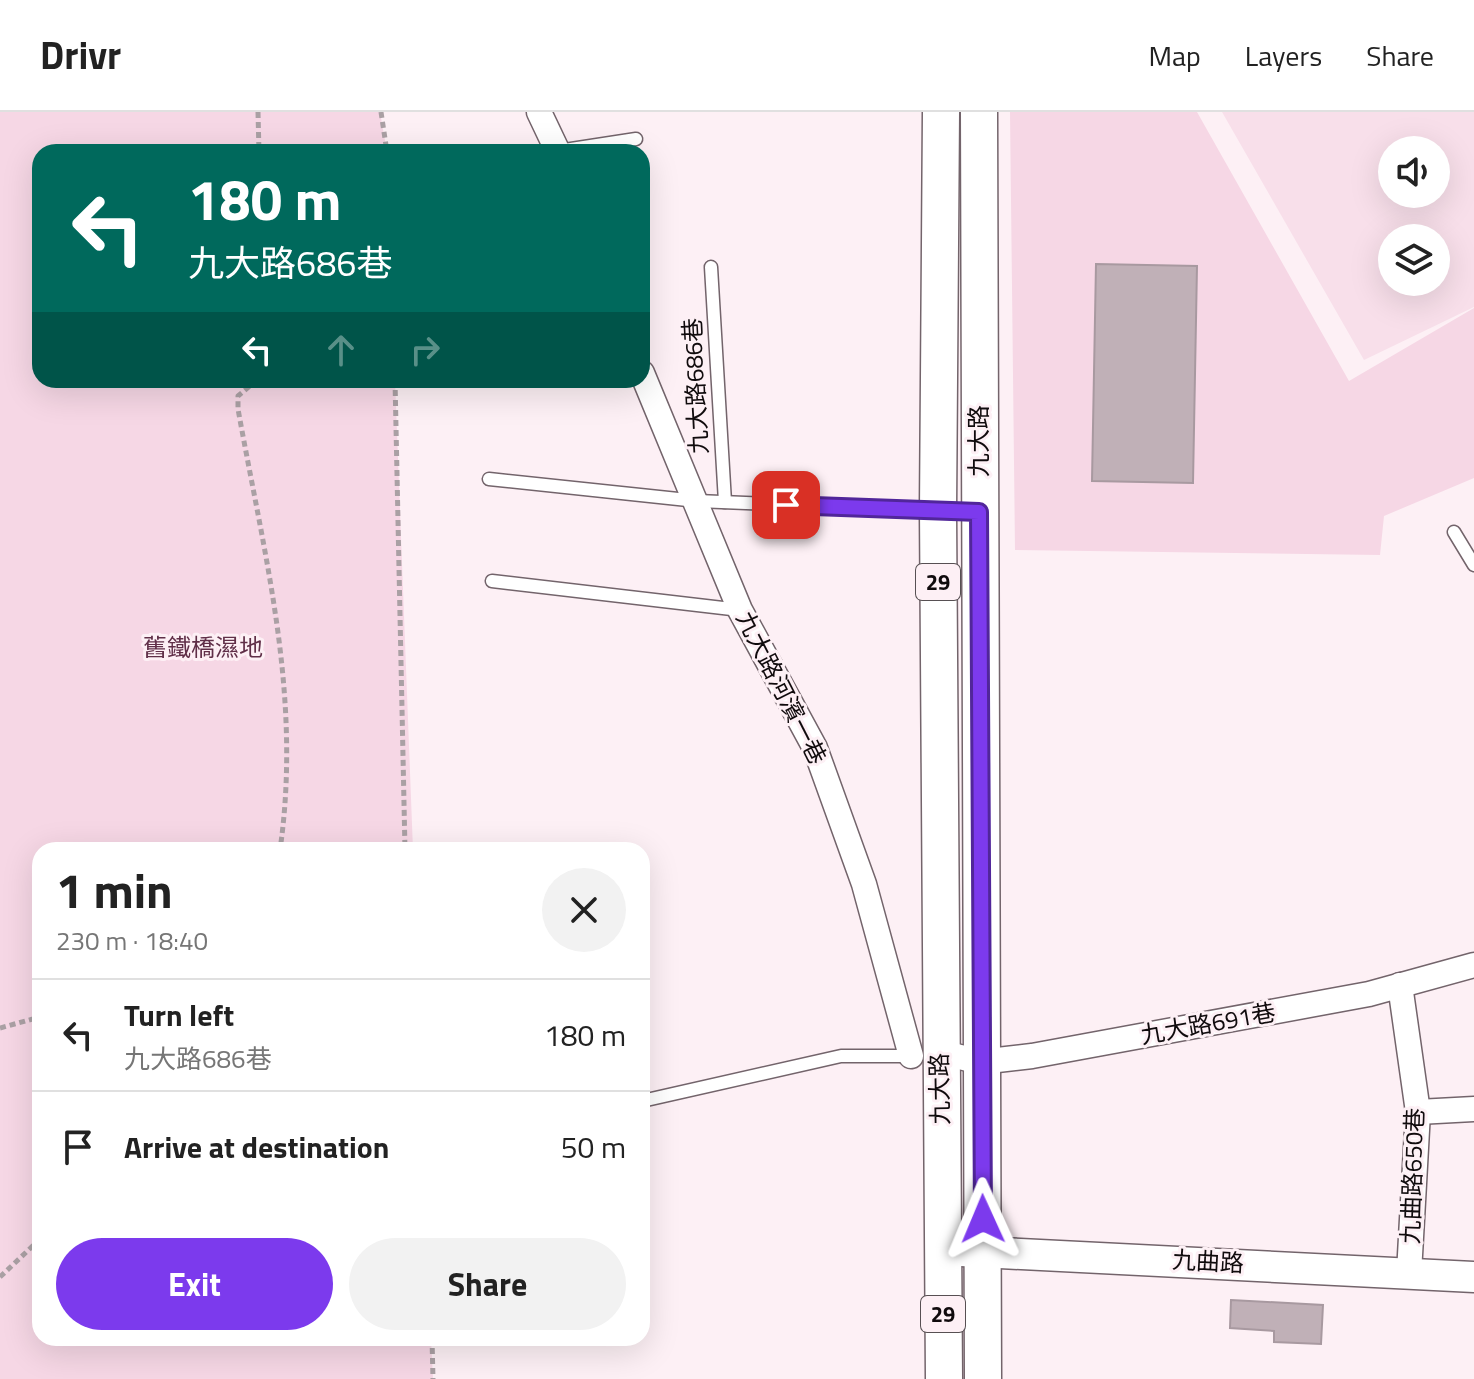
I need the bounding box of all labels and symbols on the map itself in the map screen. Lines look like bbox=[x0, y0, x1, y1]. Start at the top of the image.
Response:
street label: 九大路686巷 bbox=[673, 317, 717, 455]
street label: 九大路 bbox=[960, 405, 996, 477]
pin bbox=[752, 471, 820, 539]
road number: 29 bbox=[916, 564, 960, 600]
street label: 九大路河濱一巷 bbox=[728, 605, 836, 771]
park label: 舊鐵橋濕地 bbox=[143, 629, 263, 665]
street label: 九大路691巷 bbox=[1138, 993, 1278, 1053]
street label: 九大路 bbox=[920, 1053, 958, 1125]
street label: 九曲路650巷 bbox=[1392, 1107, 1432, 1245]
position arrow bbox=[941, 1177, 1025, 1261]
street label: 九曲路 bbox=[1171, 1241, 1245, 1281]
road number: 29 bbox=[921, 1296, 965, 1332]

